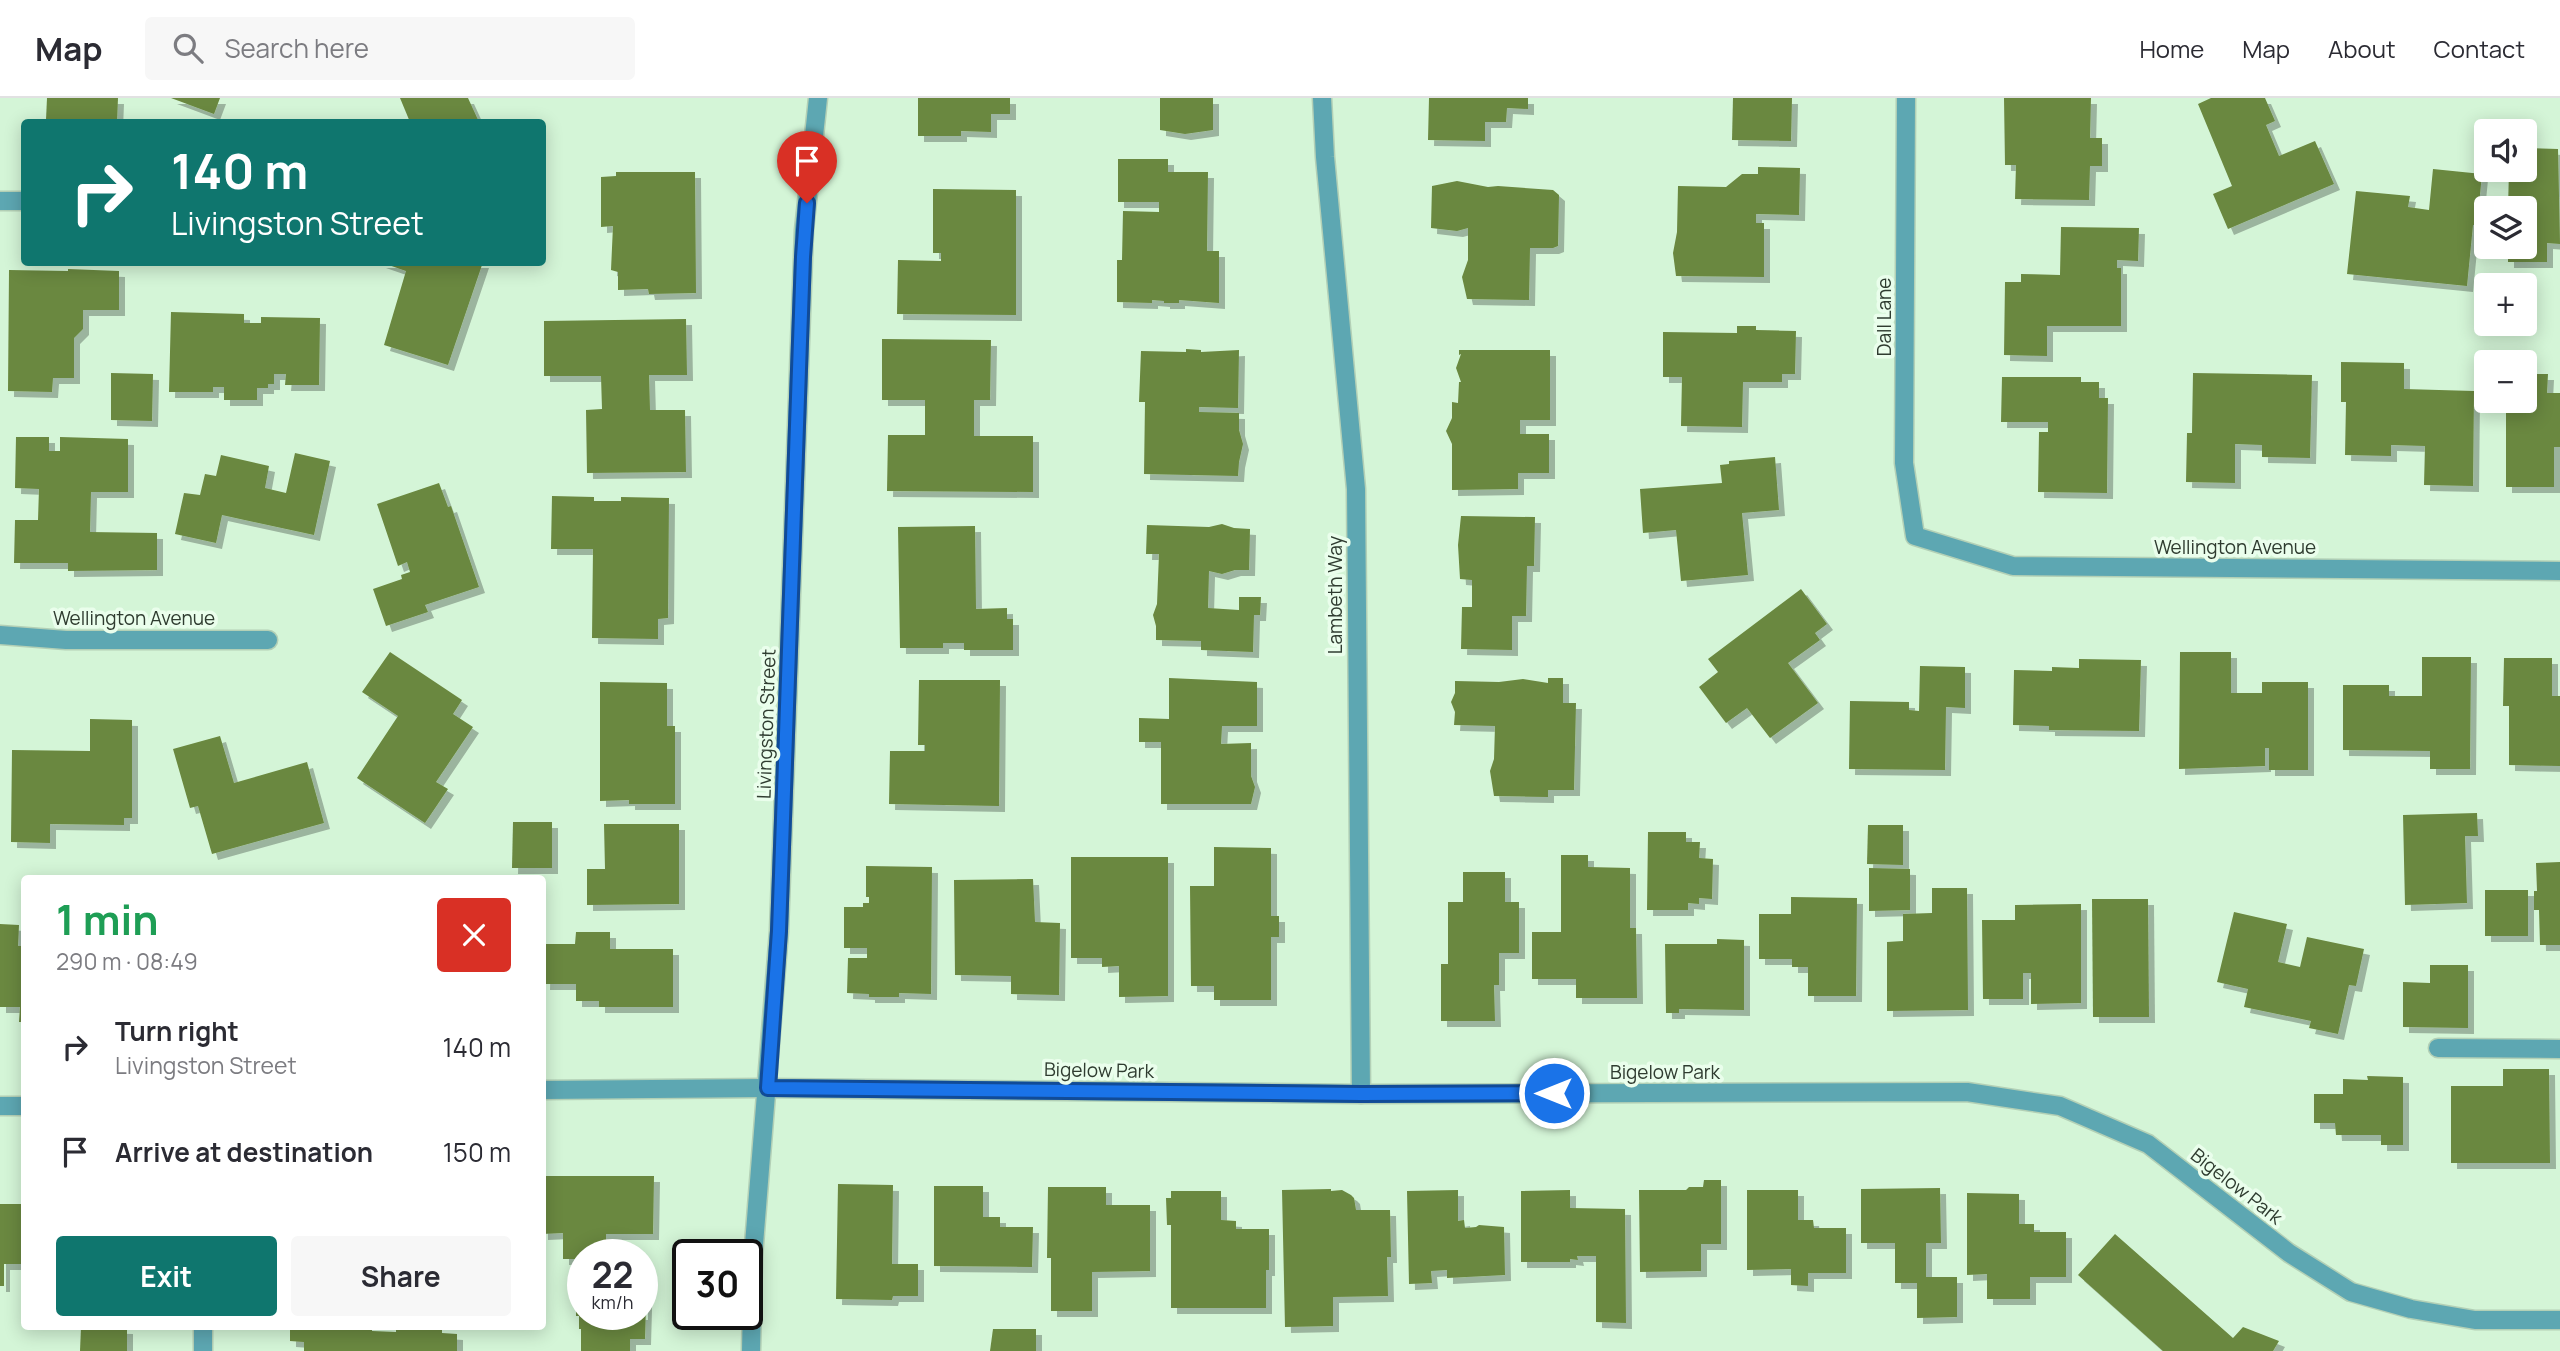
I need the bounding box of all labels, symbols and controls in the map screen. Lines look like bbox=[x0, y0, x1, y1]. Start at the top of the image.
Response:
search box bbox=[145, 17, 635, 80]
text: Map bbox=[35, 26, 103, 71]
icon: search bbox=[169, 29, 207, 67]
text: Search here bbox=[225, 30, 369, 66]
text: Home bbox=[2139, 32, 2204, 65]
text: Map bbox=[2242, 32, 2290, 65]
text: About bbox=[2328, 32, 2396, 65]
text: Contact bbox=[2434, 32, 2525, 65]
map controls bbox=[2474, 119, 2537, 413]
button: sound bbox=[2474, 119, 2537, 182]
pin bbox=[777, 131, 837, 203]
text: 140 m bbox=[171, 137, 308, 204]
icon: arrive bbox=[788, 142, 826, 180]
icon: right bbox=[56, 147, 147, 238]
button: layers bbox=[2474, 196, 2537, 259]
text: Livingston Street bbox=[171, 201, 424, 245]
button: + bbox=[2474, 273, 2537, 336]
street label: Dall Lane bbox=[1871, 278, 1897, 356]
button: − bbox=[2474, 350, 2537, 413]
street label: Wellington Avenue bbox=[2154, 534, 2316, 560]
street label: Lambeth Way bbox=[1322, 536, 1348, 654]
street label: Wellington Avenue bbox=[53, 605, 215, 631]
street label: Livingston Street bbox=[750, 649, 782, 799]
text: 1 min bbox=[56, 890, 159, 948]
button: close bbox=[437, 898, 511, 972]
text: 290 m · 08:49 bbox=[56, 945, 198, 977]
text: Turn right bbox=[115, 1013, 239, 1049]
icon: right bbox=[56, 1028, 94, 1066]
text: 140 m bbox=[442, 1029, 511, 1065]
text: Livingston Street bbox=[115, 1049, 297, 1081]
street label: Bigelow Park bbox=[1044, 1056, 1155, 1084]
position arrow bbox=[1517, 1056, 1591, 1130]
street label: Bigelow Park bbox=[1610, 1059, 1721, 1085]
icon: arrive bbox=[56, 1133, 94, 1171]
text: Arrive at destination bbox=[115, 1134, 373, 1170]
text: 150 m bbox=[443, 1134, 511, 1170]
street label: Bigelow Park bbox=[2186, 1142, 2289, 1230]
button: Exit bbox=[56, 1236, 277, 1316]
button: Share bbox=[291, 1236, 511, 1316]
speed limit sign: 30 bbox=[672, 1239, 763, 1330]
text: 22 bbox=[592, 1251, 633, 1299]
text: km/h bbox=[592, 1290, 633, 1314]

